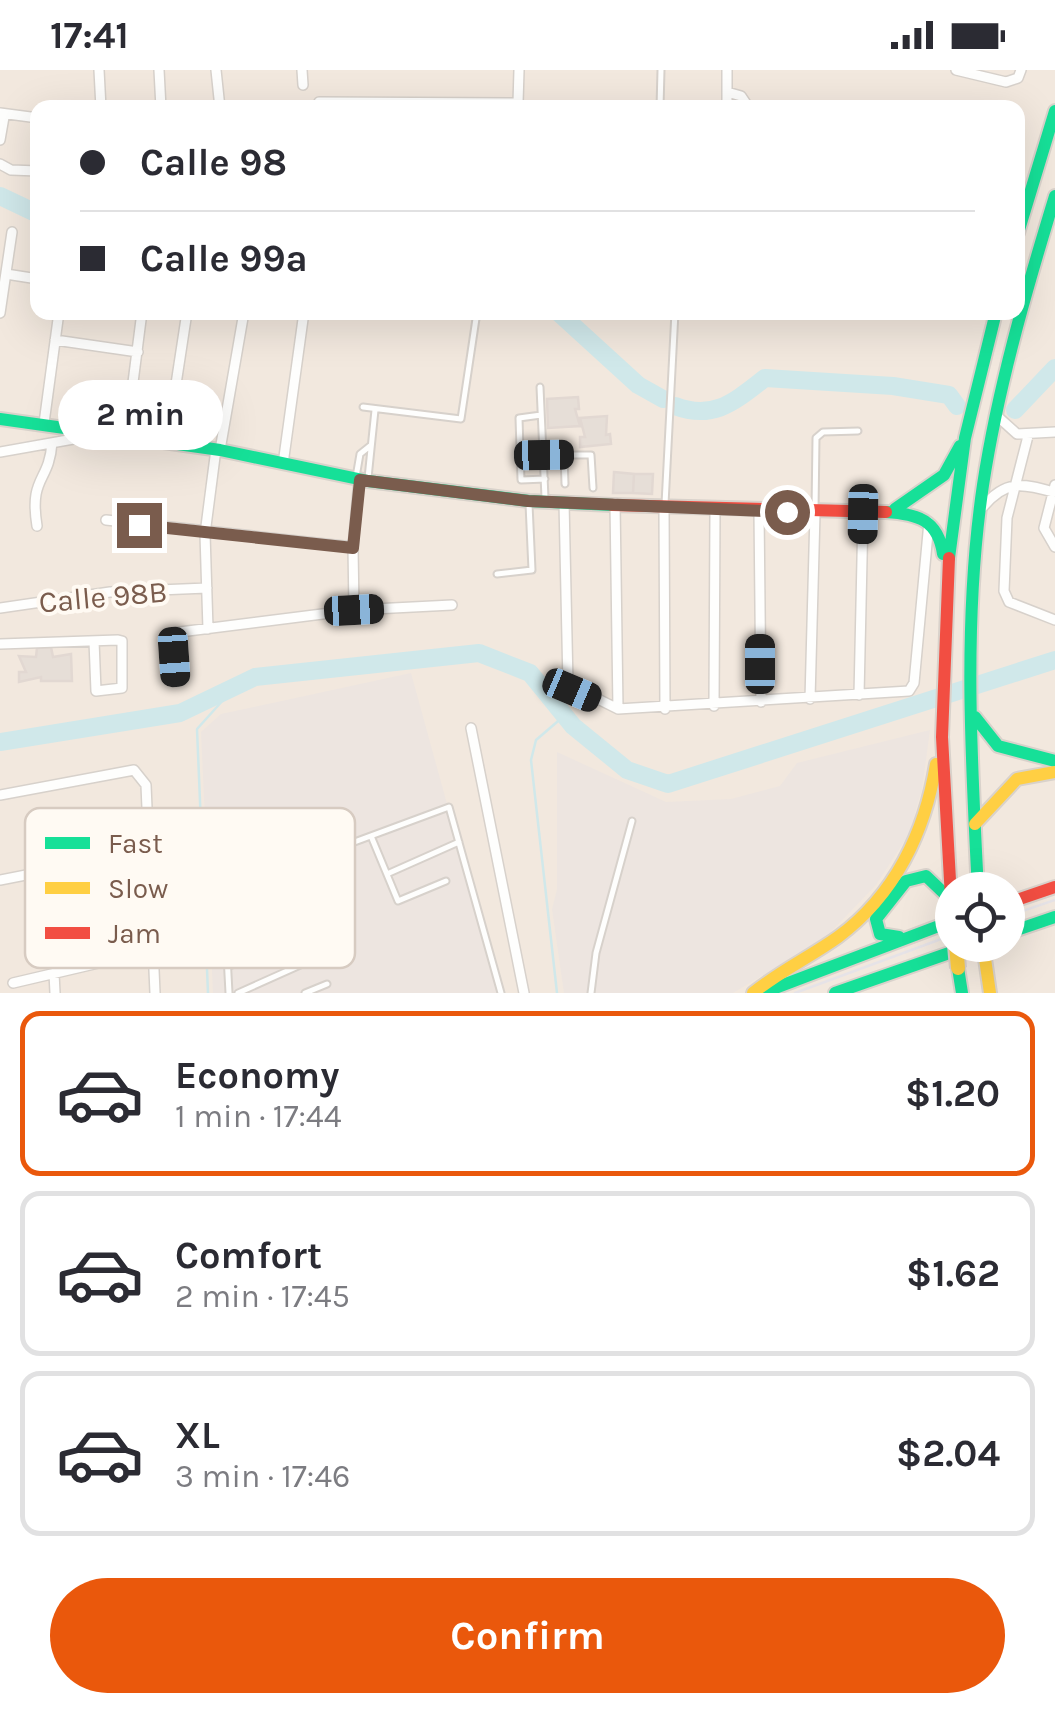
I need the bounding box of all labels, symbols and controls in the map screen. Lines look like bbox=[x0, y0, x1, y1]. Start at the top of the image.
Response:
text: 17:41 bbox=[50, 13, 129, 58]
text: Calle 98 bbox=[140, 140, 287, 185]
text: Calle 99a bbox=[140, 236, 308, 281]
callout: 2 min bbox=[56, 380, 222, 450]
text: 2 min bbox=[96, 396, 185, 433]
car bbox=[514, 439, 574, 471]
car bbox=[847, 484, 879, 544]
route start bbox=[765, 490, 810, 535]
route end bbox=[117, 503, 162, 548]
street label: Calle 98B bbox=[37, 573, 169, 621]
car bbox=[323, 593, 385, 627]
car bbox=[157, 626, 191, 688]
car bbox=[745, 634, 775, 694]
car bbox=[539, 664, 605, 716]
legend bbox=[25, 808, 355, 968]
text: Fast bbox=[108, 827, 163, 860]
text: Slow bbox=[108, 872, 168, 905]
map controls bbox=[935, 872, 1025, 962]
button: locate bbox=[935, 872, 1025, 962]
text: Jam bbox=[108, 917, 161, 950]
icon: car bbox=[55, 1049, 145, 1139]
text: Economy bbox=[175, 1053, 339, 1098]
text: $1.20 bbox=[905, 1071, 1000, 1116]
text: 1 min · 17:44 bbox=[175, 1098, 342, 1135]
icon: car bbox=[55, 1229, 145, 1319]
text: Comfort bbox=[175, 1233, 322, 1278]
text: $1.62 bbox=[906, 1251, 1000, 1296]
text: 2 min · 17:45 bbox=[175, 1278, 350, 1315]
icon: car bbox=[55, 1409, 145, 1499]
text: XL bbox=[175, 1413, 220, 1458]
text: $2.04 bbox=[896, 1431, 1000, 1476]
text: 3 min · 17:46 bbox=[175, 1458, 350, 1495]
button: Confirm bbox=[50, 1578, 1005, 1693]

